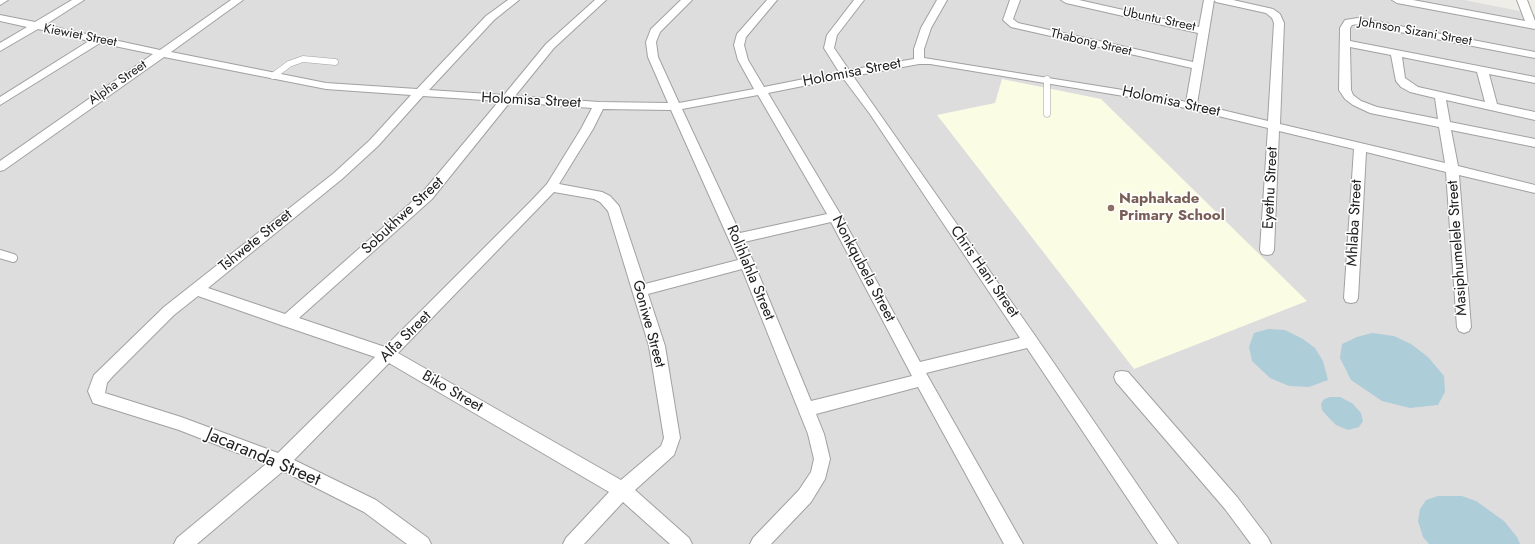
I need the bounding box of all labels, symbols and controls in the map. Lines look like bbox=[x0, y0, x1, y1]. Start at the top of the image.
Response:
street label: Ubuntu Street bbox=[1121, 5, 1197, 35]
street label: Johnson Sizani Street bbox=[1357, 14, 1473, 50]
street label: Kiewiet Street bbox=[42, 21, 118, 51]
street label: Thabong Street bbox=[1049, 26, 1133, 60]
street label: Holomisa Street bbox=[801, 55, 903, 91]
street label: Alpha Street bbox=[86, 57, 150, 109]
street label: Holomisa Street bbox=[1120, 83, 1222, 121]
street label: Holomisa Street bbox=[481, 89, 581, 113]
street label: Eyethu Street bbox=[1260, 147, 1282, 229]
street label: Sobukhwe Street bbox=[358, 174, 448, 258]
street label: Mhlaba Street bbox=[1344, 179, 1366, 267]
street label: Masiphumelele Street bbox=[1444, 180, 1472, 316]
place label: Naphakade Primary School bbox=[1119, 190, 1225, 225]
marker: Naphakade Primary School bbox=[1106, 203, 1116, 213]
street label: Tshwete Street bbox=[216, 206, 296, 276]
street label: Nonkqubela Street bbox=[827, 213, 899, 325]
street label: Rolihlahla Street bbox=[722, 223, 778, 323]
street label: Chris Hani Street bbox=[946, 223, 1022, 321]
street label: Goniwe Street bbox=[628, 278, 668, 370]
street label: Alfa Street bbox=[377, 308, 435, 366]
street label: Biko Street bbox=[418, 367, 486, 417]
street label: Jacaranda Street bbox=[203, 424, 323, 492]

